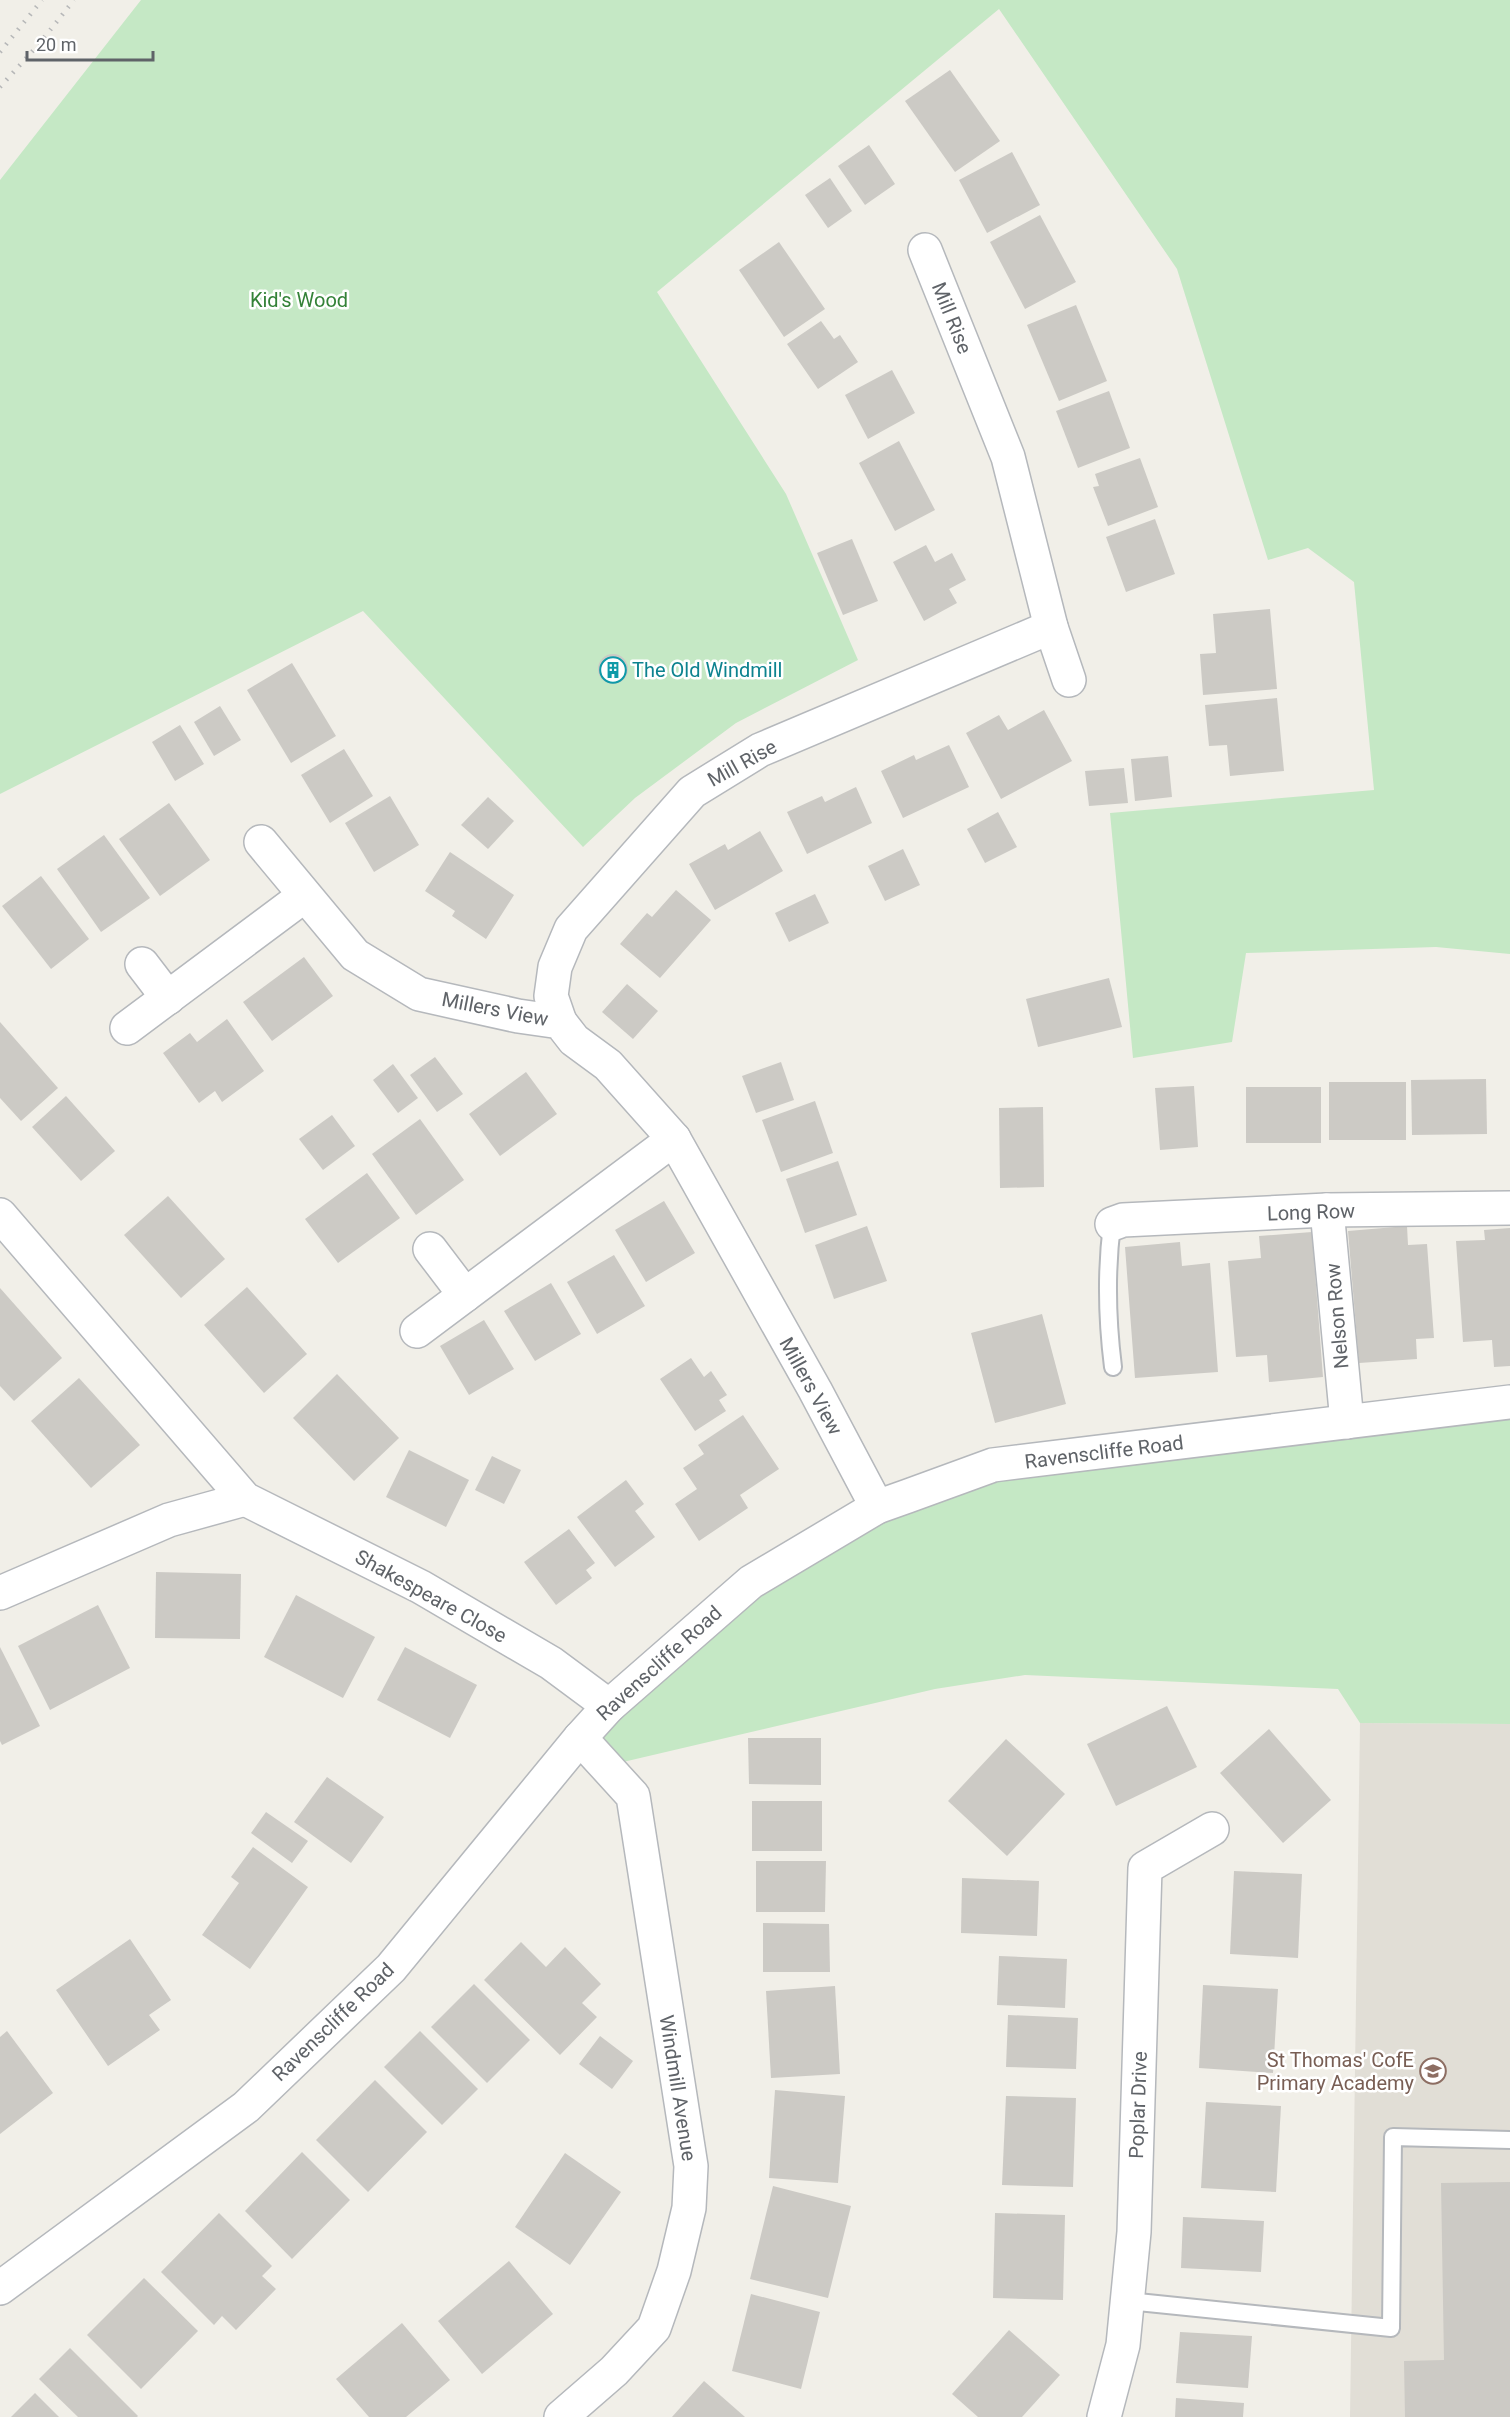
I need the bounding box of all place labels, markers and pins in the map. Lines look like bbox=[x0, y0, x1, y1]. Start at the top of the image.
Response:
building icon: The Old Windmill bbox=[598, 655, 628, 685]
place label: The Old Windmill bbox=[632, 658, 782, 682]
place label: St Thomas' CofE Primary Academy bbox=[1257, 2048, 1415, 2095]
school or university icon: St Thomas' CofE Primary Academy bbox=[1418, 2056, 1448, 2086]

